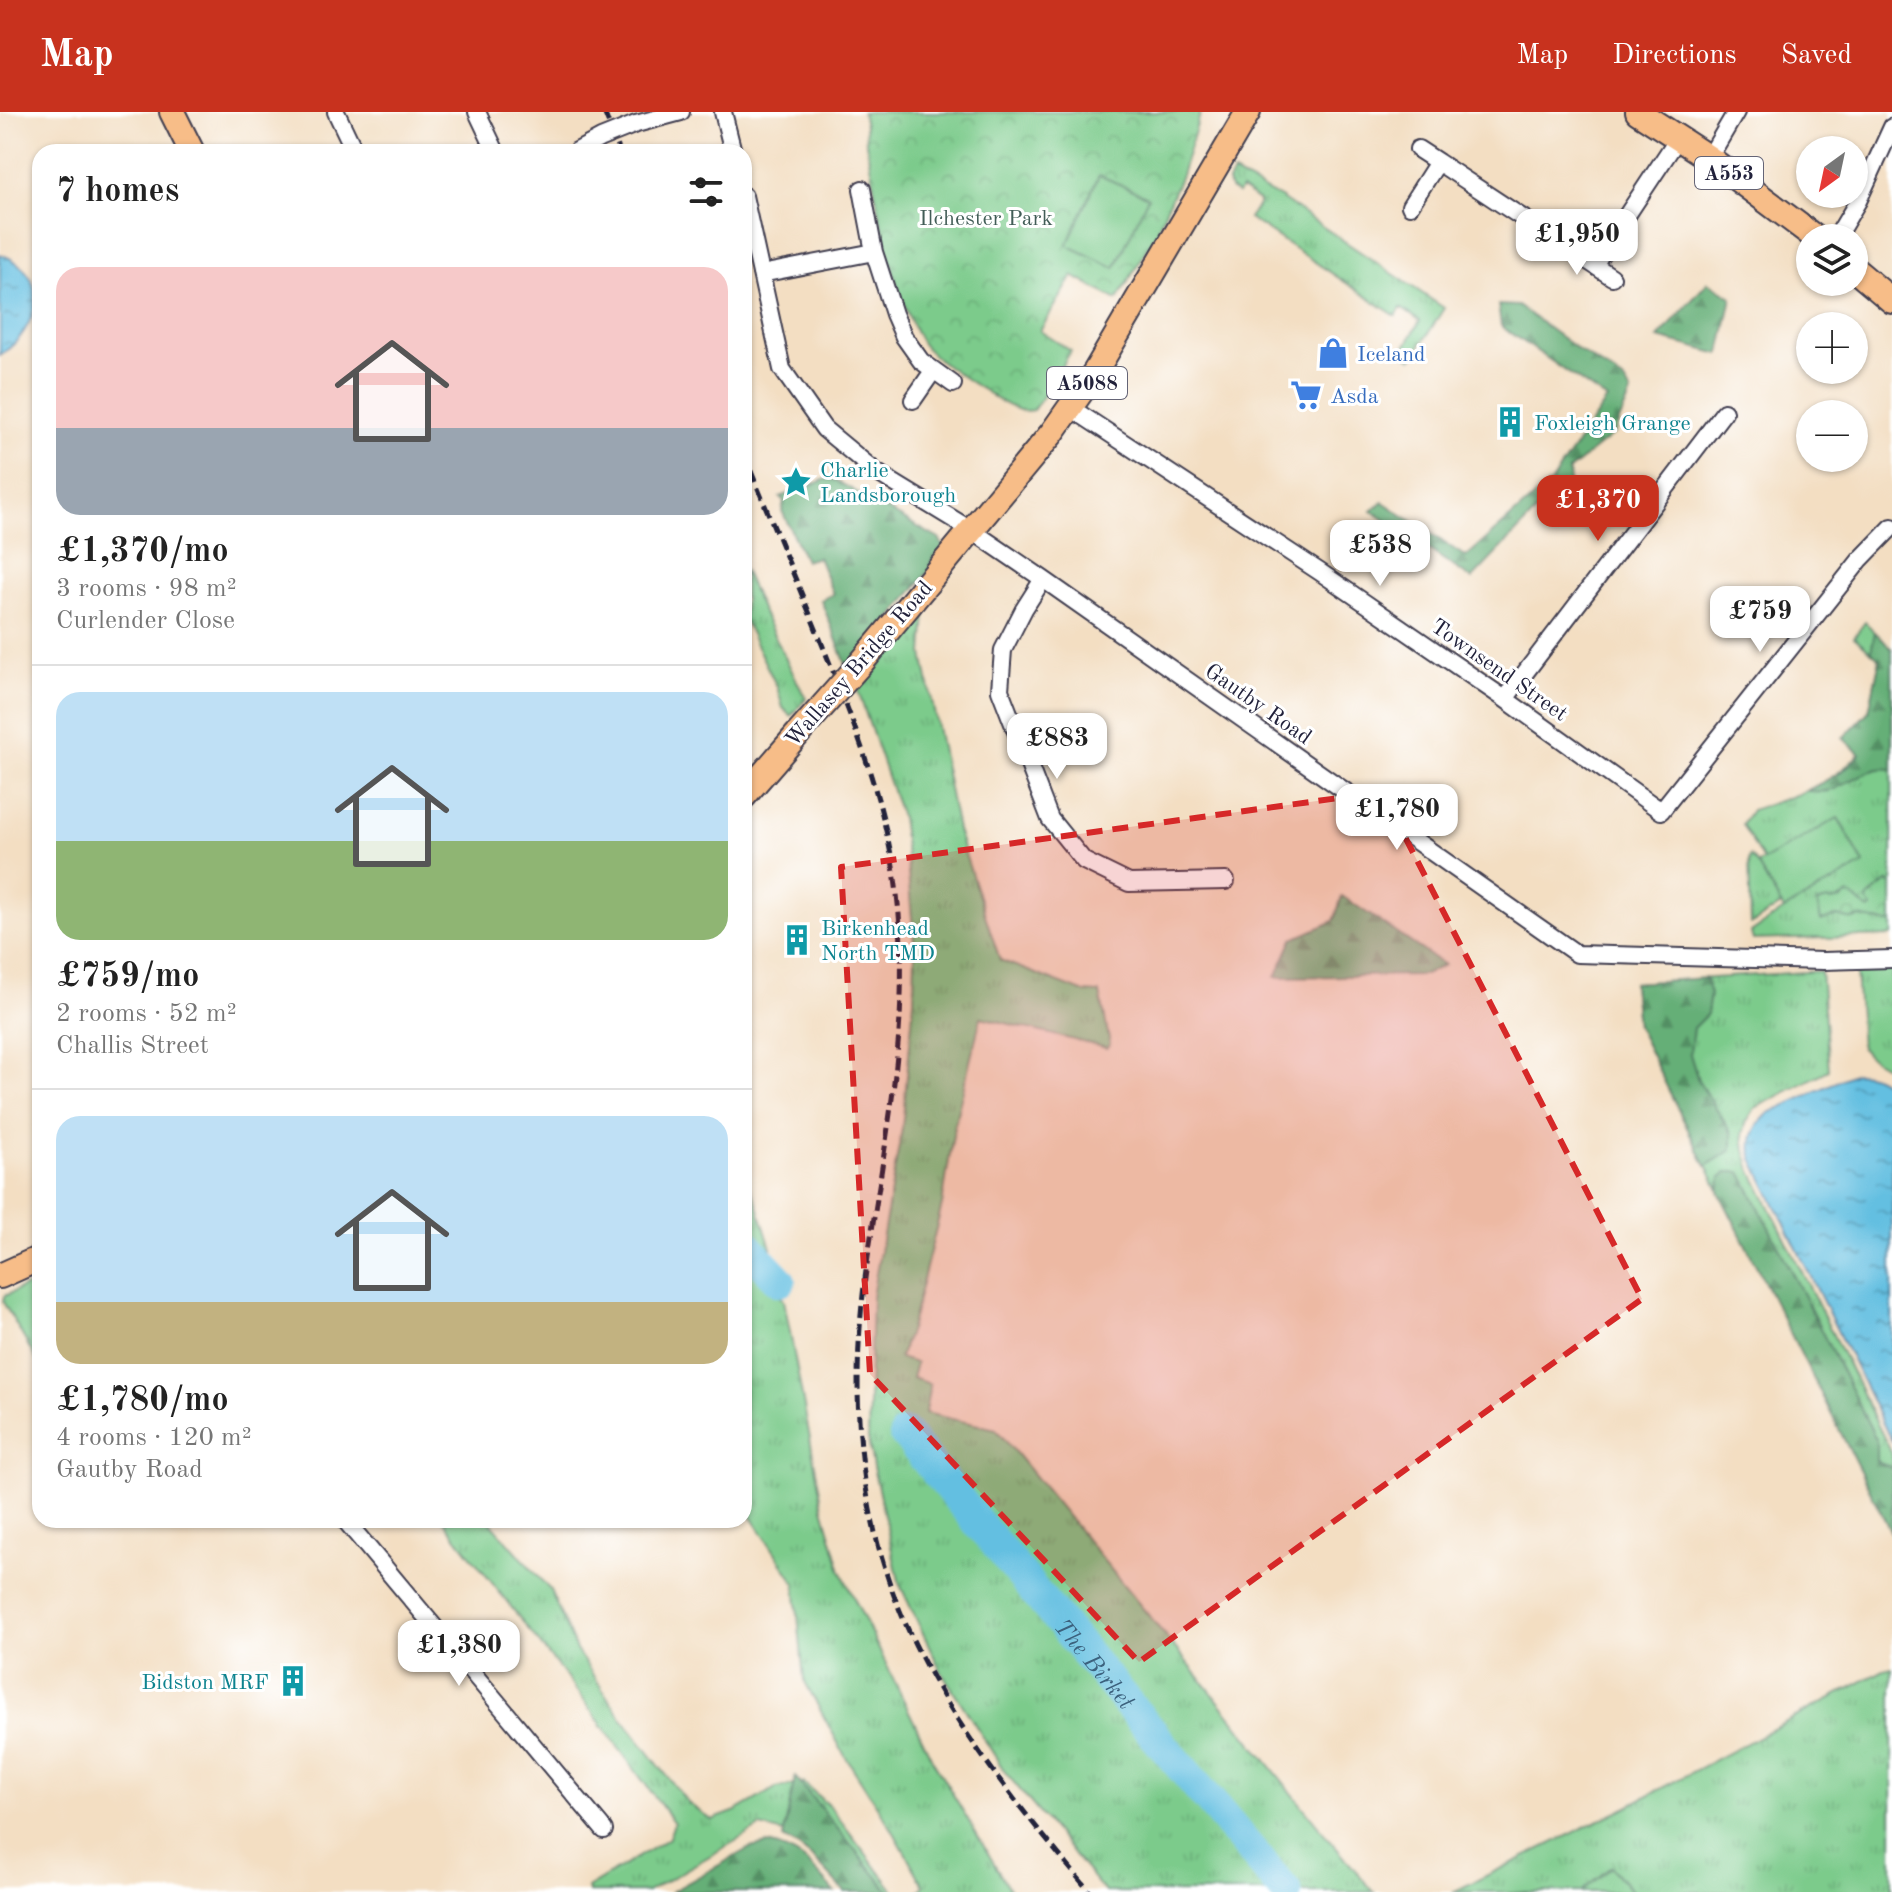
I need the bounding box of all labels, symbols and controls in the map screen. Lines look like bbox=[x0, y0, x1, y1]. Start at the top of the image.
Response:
text: Map bbox=[40, 37, 114, 75]
text: Map bbox=[1516, 42, 1568, 70]
text: Directions bbox=[1612, 42, 1737, 70]
text: Saved bbox=[1781, 42, 1852, 70]
north arrow bbox=[1796, 136, 1868, 208]
map controls bbox=[1796, 136, 1868, 472]
road number: A553 bbox=[1695, 157, 1763, 189]
icon: filters bbox=[684, 170, 728, 214]
text: 7 homes bbox=[56, 175, 179, 209]
park label: Ilchester Park bbox=[919, 208, 1053, 230]
pin: £1,950 bbox=[1512, 209, 1642, 277]
text: £1,950 bbox=[1534, 222, 1620, 248]
button: layers bbox=[1796, 224, 1868, 296]
button: + bbox=[1796, 312, 1868, 384]
icon: home bbox=[320, 319, 464, 463]
shop icon: Iceland bbox=[1316, 336, 1350, 370]
place label: Iceland bbox=[1357, 344, 1426, 366]
road number: A5088 bbox=[1047, 367, 1127, 399]
supermarket icon: Asda bbox=[1289, 378, 1323, 412]
place label: Asda bbox=[1330, 386, 1379, 408]
button: − bbox=[1796, 400, 1868, 472]
building icon: Foxleigh Grange bbox=[1493, 405, 1527, 439]
place label: Foxleigh Grange bbox=[1534, 413, 1691, 435]
place label: Charlie Landsborough bbox=[820, 460, 956, 507]
place icon: Charlie Landsborough bbox=[779, 465, 813, 499]
pin: £1,370 bbox=[1533, 475, 1663, 543]
text: £1,370 bbox=[1555, 488, 1641, 514]
pin: £538 bbox=[1333, 520, 1427, 588]
text: £538 bbox=[1348, 533, 1412, 559]
text: £1,370/mo bbox=[56, 535, 229, 569]
text: 3 rooms · 98 m² bbox=[56, 576, 237, 602]
street label: Wallasey Bridge Road bbox=[782, 577, 937, 751]
pin: £759 bbox=[1713, 586, 1807, 654]
text: £759 bbox=[1728, 599, 1792, 625]
text: Curlender Close bbox=[56, 608, 235, 634]
street label: Townsend Street bbox=[1427, 615, 1571, 726]
street label: Gautby Road bbox=[1201, 660, 1315, 749]
pin: £883 bbox=[1010, 713, 1104, 781]
text: £883 bbox=[1025, 726, 1089, 752]
icon: home bbox=[320, 744, 464, 888]
pin: £1,780 bbox=[1332, 784, 1462, 852]
text: £1,780 bbox=[1354, 797, 1440, 823]
place label: Birkenhead North TMD bbox=[821, 918, 935, 965]
building icon: Birkenhead North TMD bbox=[780, 923, 814, 957]
text: £759/mo bbox=[56, 960, 199, 994]
text: 2 rooms · 52 m² bbox=[56, 1001, 237, 1027]
text: Challis Street bbox=[56, 1033, 209, 1059]
icon: home bbox=[320, 1168, 464, 1312]
text: £1,780/mo bbox=[56, 1384, 229, 1418]
text: 4 rooms · 120 m² bbox=[56, 1425, 252, 1451]
text: Gautby Road bbox=[56, 1457, 203, 1483]
water label: The Birket bbox=[1049, 1615, 1138, 1715]
pin: £1,380 bbox=[394, 1620, 524, 1688]
text: £1,380 bbox=[416, 1633, 502, 1659]
building icon: Bidston MRF bbox=[276, 1664, 310, 1698]
place label: Bidston MRF bbox=[141, 1672, 269, 1694]

